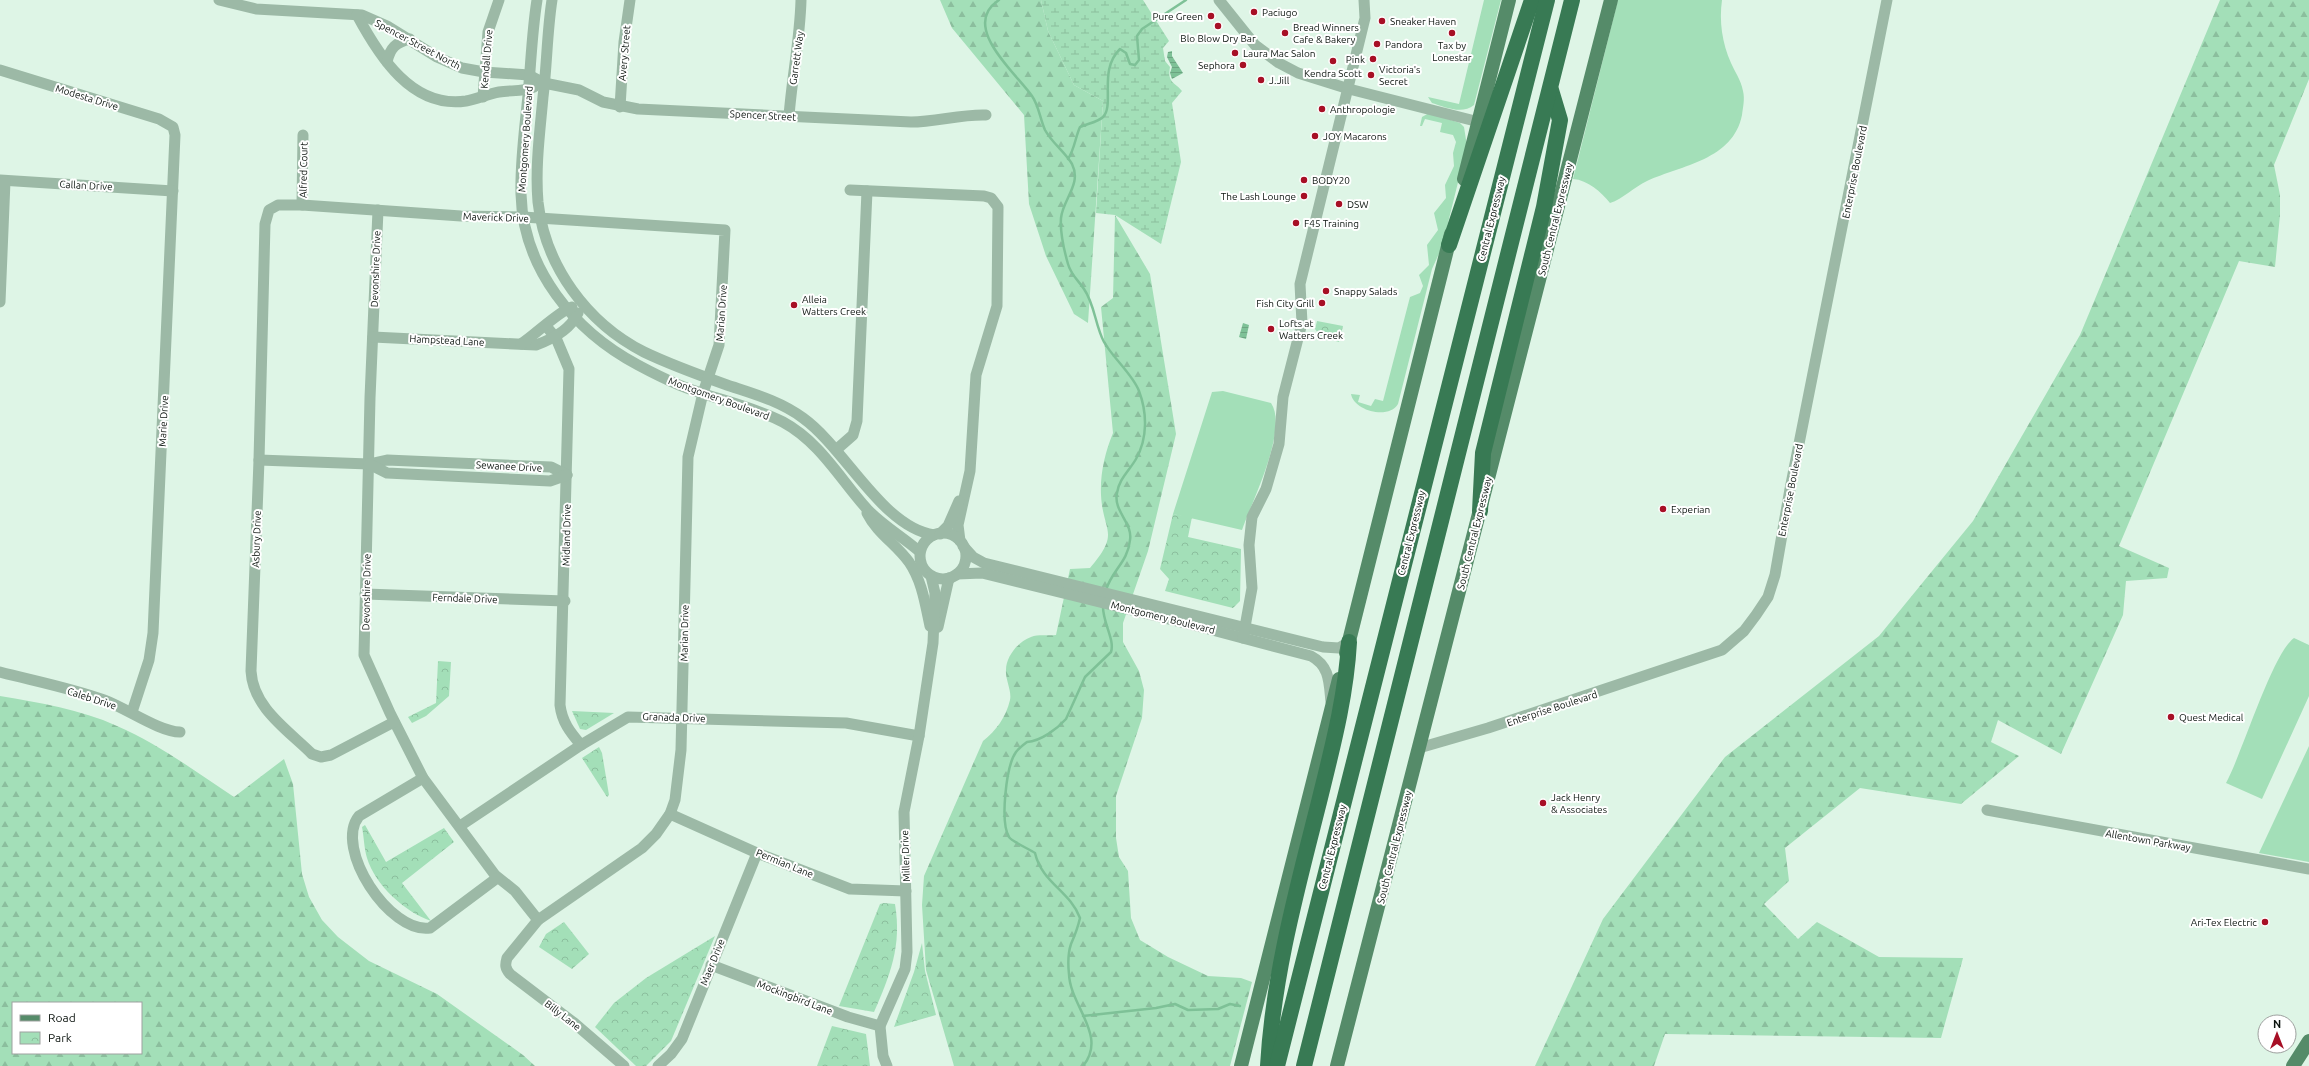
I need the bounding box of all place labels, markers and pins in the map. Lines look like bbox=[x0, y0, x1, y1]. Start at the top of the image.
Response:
marker: Paciugo bbox=[1249, 7, 1259, 17]
place label: Paciugo bbox=[1262, 7, 1298, 18]
place label: Pure Green bbox=[1153, 11, 1203, 22]
marker: Pure Green bbox=[1206, 11, 1216, 21]
marker: Sneaker Haven bbox=[1377, 16, 1387, 26]
place label: Sneaker Haven bbox=[1390, 16, 1456, 27]
marker: Blo Blow Dry Bar bbox=[1213, 21, 1223, 31]
place label: Bread Winners Cafe & Bakery bbox=[1293, 22, 1359, 45]
marker: Bread Winners Cafe & Bakery bbox=[1280, 28, 1290, 38]
marker: Tax by Lonestar bbox=[1447, 28, 1457, 38]
place label: Blo Blow Dry Bar bbox=[1180, 33, 1256, 44]
marker: Pandora bbox=[1372, 39, 1382, 49]
place label: Pandora bbox=[1385, 39, 1422, 50]
place label: Tax by Lonestar bbox=[1432, 40, 1472, 63]
marker: Laura Mac Salon bbox=[1230, 48, 1240, 58]
place label: Laura Mac Salon bbox=[1243, 48, 1316, 59]
place label: Pink bbox=[1346, 54, 1365, 65]
marker: Pink bbox=[1368, 54, 1378, 64]
marker: Kendra Scott bbox=[1328, 56, 1338, 66]
place label: Sephora bbox=[1198, 60, 1235, 71]
marker: Sephora bbox=[1238, 60, 1248, 70]
place label: Victoria's Secret bbox=[1379, 64, 1420, 87]
place label: Kendra Scott bbox=[1304, 68, 1362, 79]
marker: Victoria's Secret bbox=[1366, 70, 1376, 80]
marker: J.Jill bbox=[1256, 75, 1266, 85]
place label: J.Jill bbox=[1269, 75, 1290, 86]
marker: Anthropologie bbox=[1317, 104, 1327, 114]
place label: Anthropologie bbox=[1330, 104, 1395, 115]
marker: JOY Macarons bbox=[1310, 131, 1320, 141]
place label: JOY Macarons bbox=[1323, 131, 1387, 142]
marker: BODY20 bbox=[1299, 175, 1309, 185]
place label: BODY20 bbox=[1312, 175, 1350, 186]
place label: The Lash Lounge bbox=[1221, 191, 1296, 202]
marker: The Lash Lounge bbox=[1299, 191, 1309, 201]
marker: DSW bbox=[1334, 199, 1344, 209]
place label: DSW bbox=[1347, 199, 1369, 210]
marker: F45 Training bbox=[1291, 218, 1301, 228]
place label: F45 Training bbox=[1304, 218, 1359, 229]
marker: Snappy Salads bbox=[1321, 286, 1331, 296]
place label: Snappy Salads bbox=[1334, 286, 1397, 297]
place label: Alleia Watters Creek bbox=[802, 294, 866, 317]
place label: Fish City Grill bbox=[1256, 298, 1314, 309]
marker: Fish City Grill bbox=[1317, 298, 1327, 308]
marker: Alleia Watters Creek bbox=[789, 300, 799, 310]
place label: Lofts at Watters Creek bbox=[1279, 318, 1343, 341]
marker: Lofts at Watters Creek bbox=[1266, 324, 1276, 334]
marker: Experian bbox=[1658, 504, 1668, 514]
place label: Experian bbox=[1671, 504, 1710, 515]
marker: Quest Medical bbox=[2166, 712, 2176, 722]
place label: Quest Medical bbox=[2179, 712, 2244, 723]
place label: Jack Henry & Associates bbox=[1551, 792, 1607, 815]
marker: Jack Henry & Associates bbox=[1538, 798, 1548, 808]
place label: Ari-Tex Electric bbox=[2191, 917, 2257, 928]
marker: Ari-Tex Electric bbox=[2260, 917, 2270, 927]

